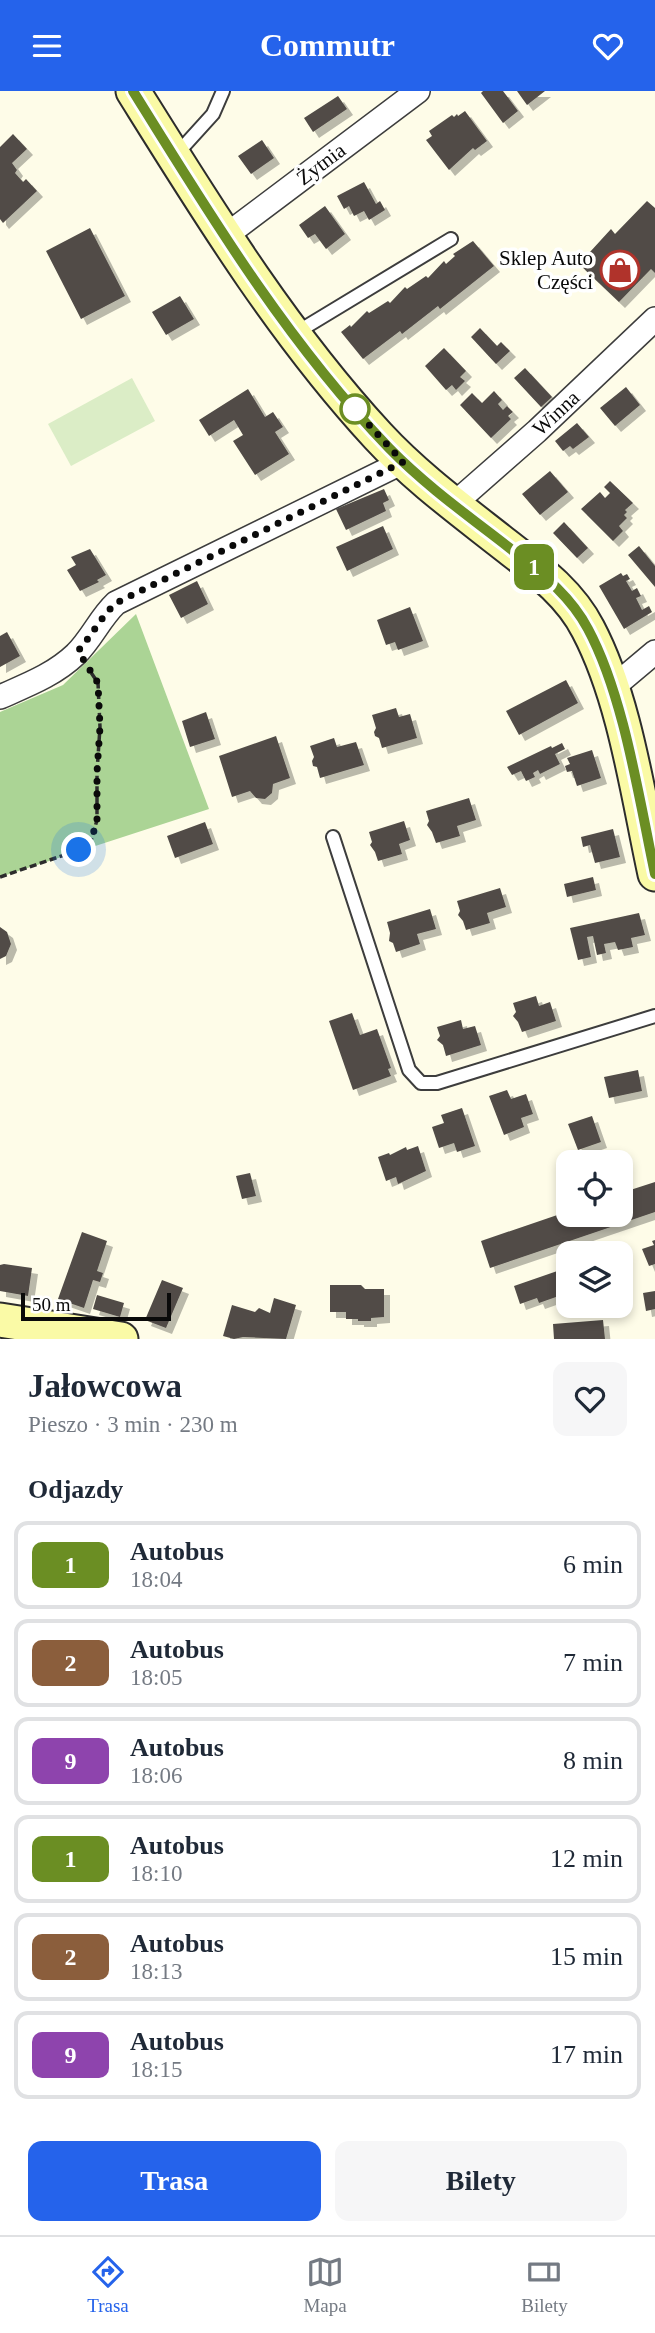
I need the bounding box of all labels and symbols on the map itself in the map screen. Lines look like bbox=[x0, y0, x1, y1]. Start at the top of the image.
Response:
street label: Żytnia bbox=[292, 138, 351, 190]
place label: Sklep Auto Części bbox=[499, 246, 593, 294]
shop icon: Sklep Auto Części bbox=[599, 249, 641, 291]
street label: Winna bbox=[528, 385, 585, 441]
unlabelled marker bbox=[340, 394, 370, 424]
line badge: 1 bbox=[511, 544, 557, 590]
your location bbox=[61, 832, 96, 867]
scale bar bbox=[21, 1290, 172, 1322]

